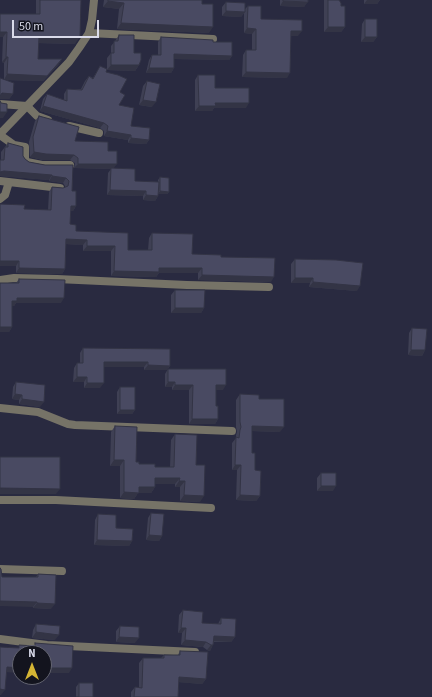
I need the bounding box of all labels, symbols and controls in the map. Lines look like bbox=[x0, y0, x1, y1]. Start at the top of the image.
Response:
scale bar bbox=[14, 12, 101, 38]
text: 50 m bbox=[19, 18, 43, 35]
north arrow bbox=[12, 645, 52, 685]
text: N bbox=[28, 646, 36, 661]

